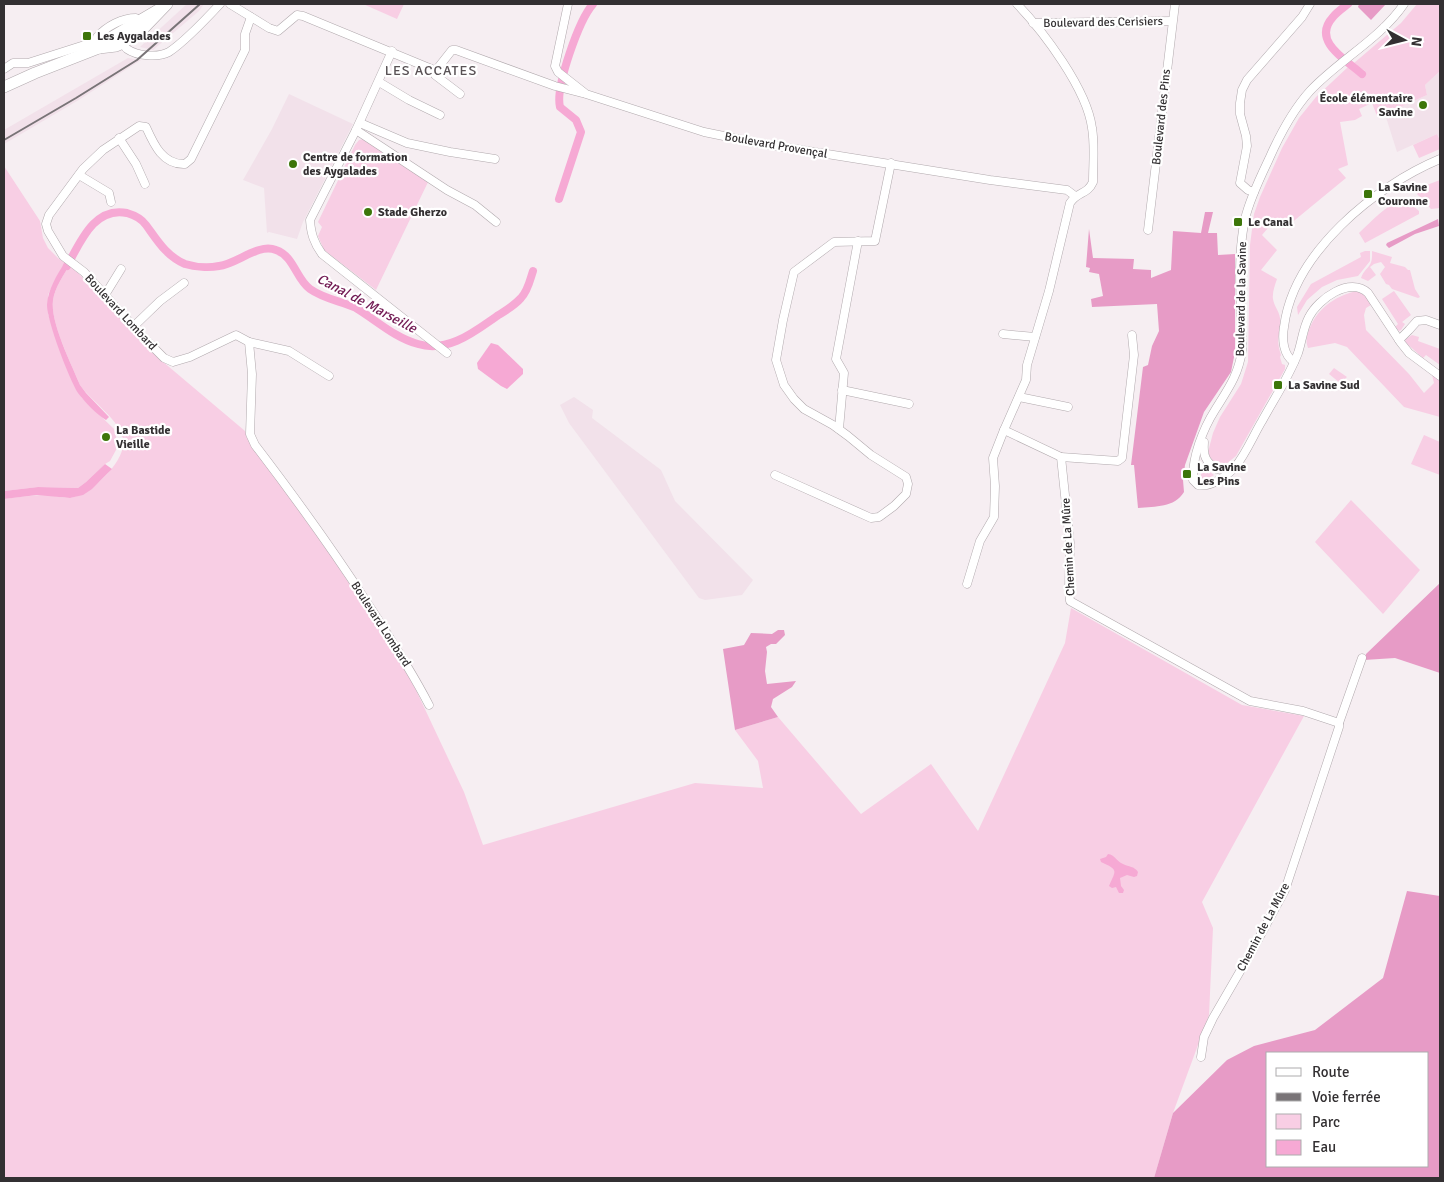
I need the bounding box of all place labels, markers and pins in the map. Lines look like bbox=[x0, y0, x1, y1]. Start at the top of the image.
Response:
place label: Les Aygalades bbox=[97, 29, 171, 44]
marker: Les Aygalades bbox=[81, 30, 93, 42]
place label: École élémentaire Savine bbox=[1320, 91, 1413, 120]
marker: École élémentaire Savine bbox=[1417, 99, 1429, 111]
place label: Centre de formation des Aygalades bbox=[303, 150, 408, 179]
marker: Centre de formation des Aygalades bbox=[287, 158, 299, 170]
place label: La Savine Couronne bbox=[1378, 180, 1428, 209]
marker: La Savine Couronne bbox=[1362, 188, 1374, 200]
place label: Stade Gherzo bbox=[378, 205, 447, 220]
marker: Stade Gherzo bbox=[362, 206, 374, 218]
place label: Le Canal bbox=[1248, 215, 1293, 230]
marker: Le Canal bbox=[1232, 216, 1244, 228]
place label: La Savine Sud bbox=[1288, 378, 1360, 393]
marker: La Savine Sud bbox=[1272, 379, 1284, 391]
place label: La Bastide Vieille bbox=[116, 423, 170, 452]
marker: La Bastide Vieille bbox=[100, 431, 112, 443]
place label: La Savine Les Pins bbox=[1197, 460, 1246, 489]
marker: La Savine Les Pins bbox=[1181, 468, 1193, 480]

